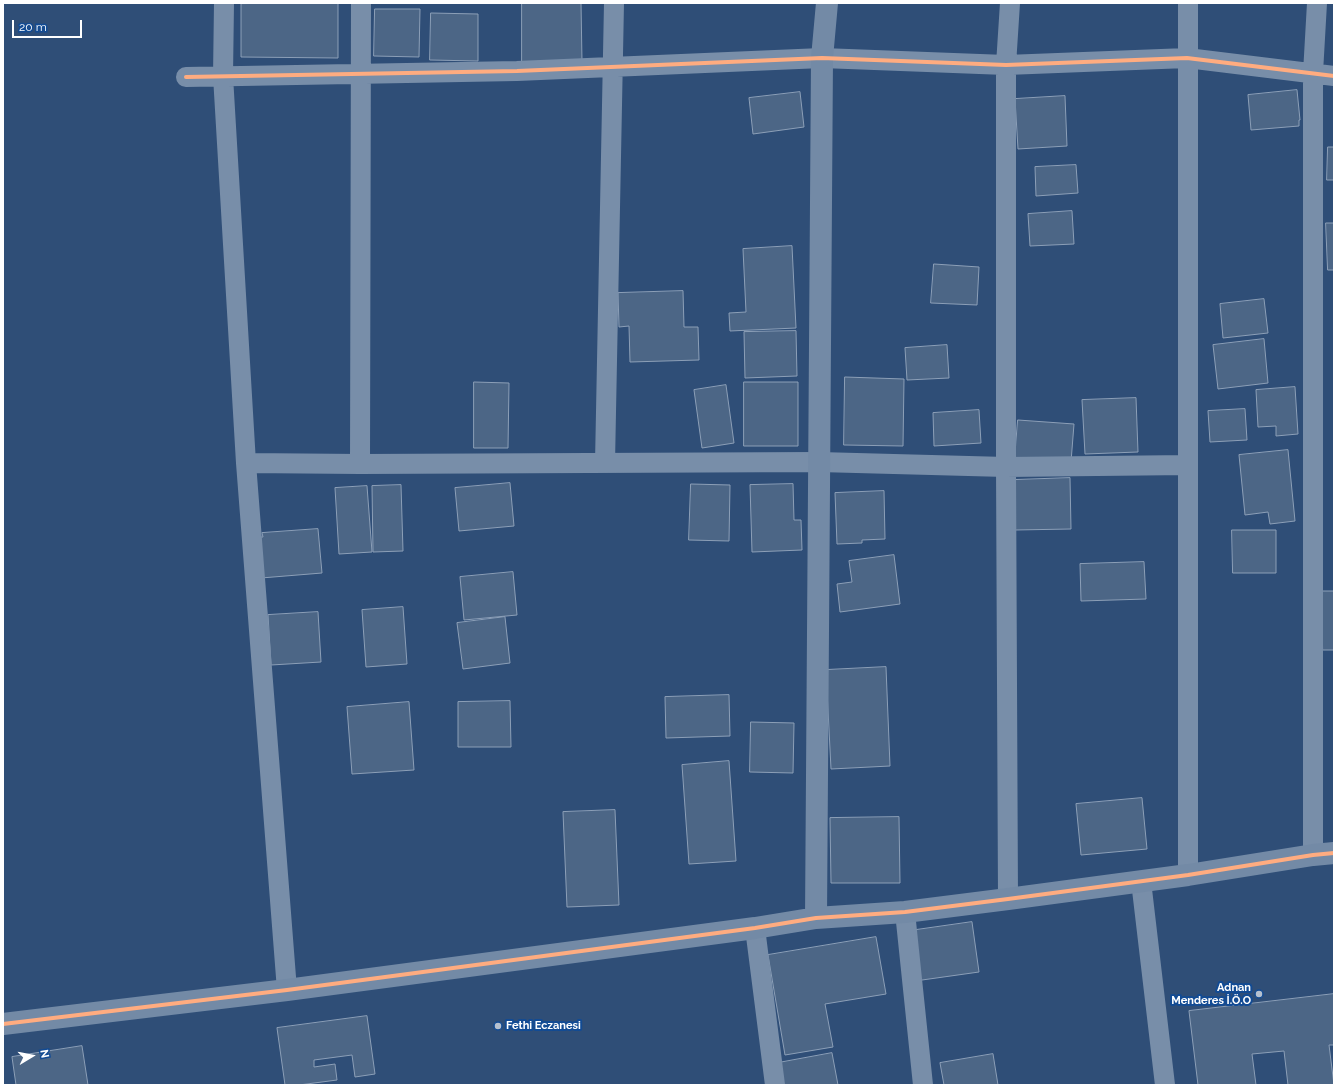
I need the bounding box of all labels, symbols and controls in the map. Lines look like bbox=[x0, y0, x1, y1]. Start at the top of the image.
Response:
scale bar bbox=[14, 12, 84, 38]
text: 20 m bbox=[19, 20, 47, 34]
place label: Adnan Menderes İ.Ö.O bbox=[1171, 981, 1251, 1007]
marker: Adnan Menderes İ.Ö.O bbox=[1254, 989, 1264, 999]
place label: Fethi Eczanesi bbox=[506, 1019, 581, 1033]
marker: Fethi Eczanesi bbox=[493, 1021, 503, 1031]
north arrow bbox=[12, 1036, 52, 1076]
text: N bbox=[37, 1049, 51, 1059]

